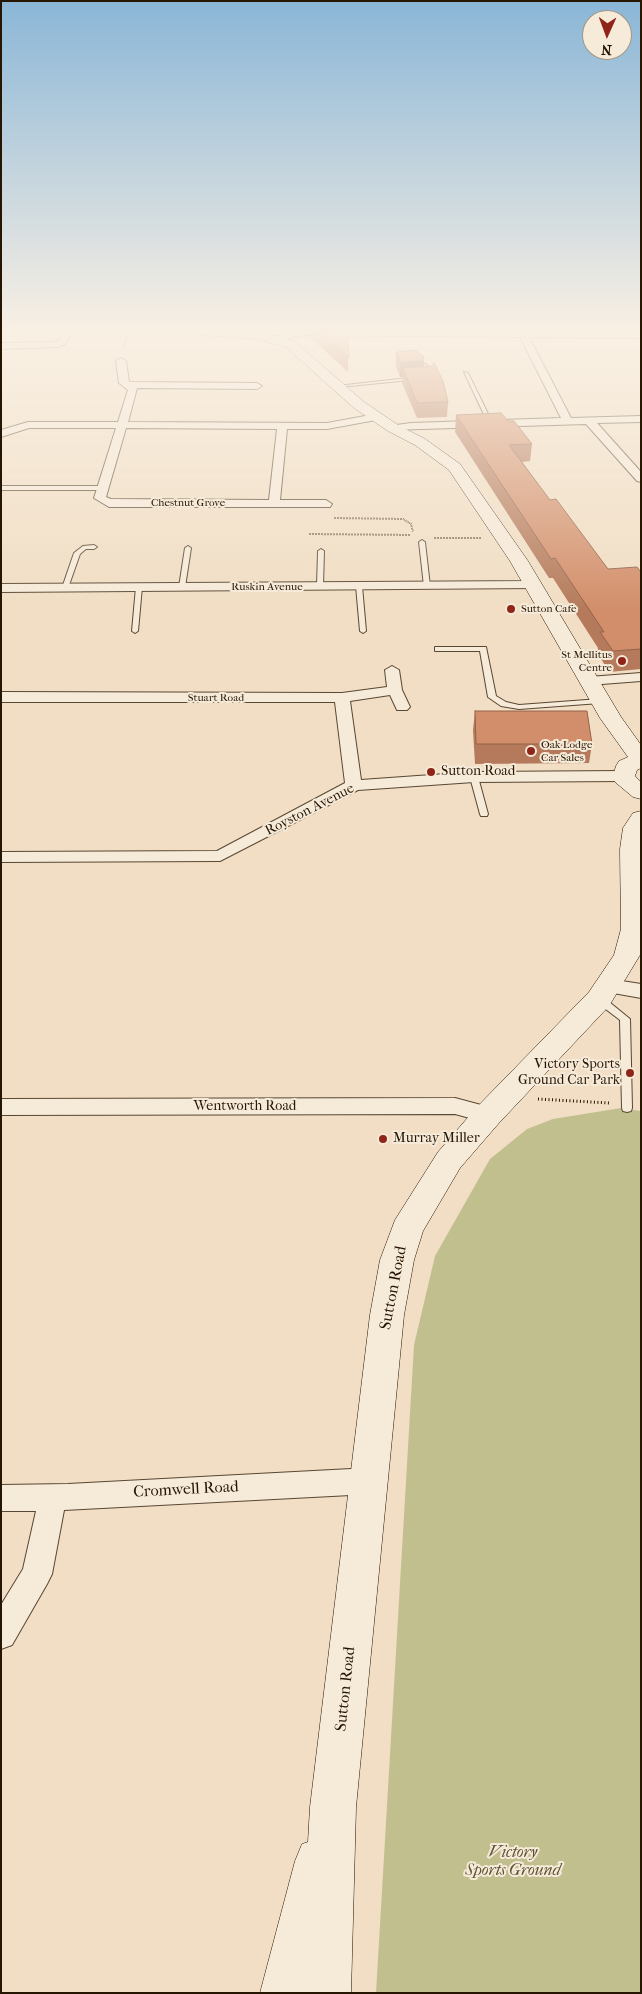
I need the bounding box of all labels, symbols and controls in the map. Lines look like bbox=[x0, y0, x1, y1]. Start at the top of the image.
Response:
north arrow bbox=[582, 10, 632, 60]
text: N bbox=[601, 41, 612, 58]
street label: Chestnut Grove bbox=[151, 496, 225, 510]
street label: Ruskin Avenue bbox=[231, 580, 303, 594]
place label: Sutton Cafe bbox=[521, 602, 576, 616]
marker: Sutton Cafe bbox=[505, 603, 517, 615]
place label: St Mellitus Centre bbox=[561, 648, 612, 674]
marker: St Mellitus Centre bbox=[616, 655, 628, 667]
street label: Stuart Road bbox=[188, 691, 244, 705]
place label: Oak Lodge Car Sales bbox=[541, 738, 592, 764]
marker: Oak Lodge Car Sales bbox=[525, 745, 537, 757]
place label: Sutton Road bbox=[441, 764, 515, 780]
marker: Sutton Road bbox=[425, 766, 437, 778]
street label: Royston Avenue bbox=[263, 780, 357, 840]
place label: Victory Sports Ground Car Park bbox=[518, 1057, 620, 1090]
marker: Victory Sports Ground Car Park bbox=[624, 1067, 636, 1079]
street label: Wentworth Road bbox=[194, 1099, 296, 1115]
place label: Murray Miller bbox=[393, 1131, 480, 1147]
marker: Murray Miller bbox=[377, 1133, 389, 1145]
street label: Sutton Road bbox=[376, 1244, 412, 1332]
street label: Cromwell Road bbox=[133, 1478, 239, 1502]
street label: Sutton Road bbox=[332, 1646, 360, 1732]
park label: Victory Sports Ground bbox=[465, 1843, 561, 1881]

